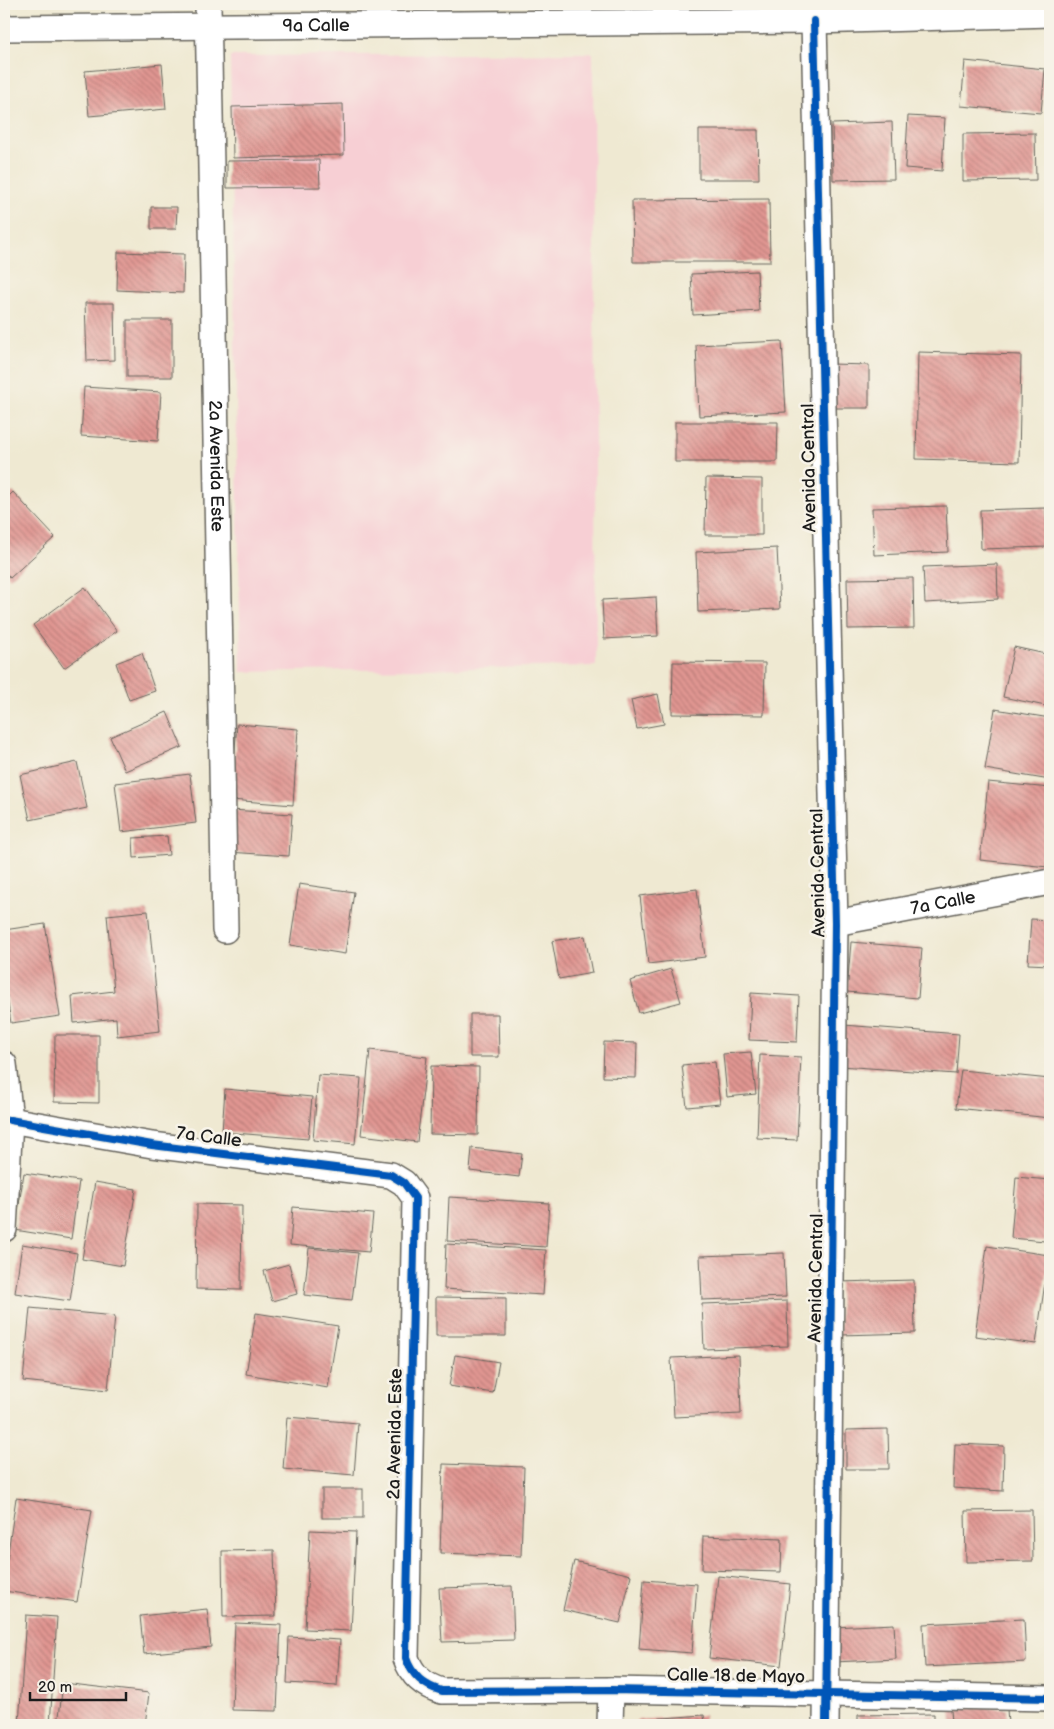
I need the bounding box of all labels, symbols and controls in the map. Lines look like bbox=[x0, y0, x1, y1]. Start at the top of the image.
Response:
street label: 9a Calle bbox=[282, 15, 350, 36]
street label: 2a Avenida Este bbox=[205, 400, 228, 532]
street label: Avenida Central bbox=[797, 403, 821, 533]
street label: Avenida Central bbox=[806, 808, 830, 938]
street label: 7a Calle bbox=[909, 886, 978, 919]
street label: 7a Calle bbox=[175, 1123, 243, 1151]
street label: Avenida Central bbox=[804, 1213, 828, 1343]
street label: 2a Avenida Este bbox=[383, 1368, 407, 1500]
street label: Calle 18 de Mayo bbox=[667, 1664, 805, 1688]
scale bar bbox=[30, 1669, 126, 1701]
text: 20 m bbox=[38, 1678, 72, 1697]

